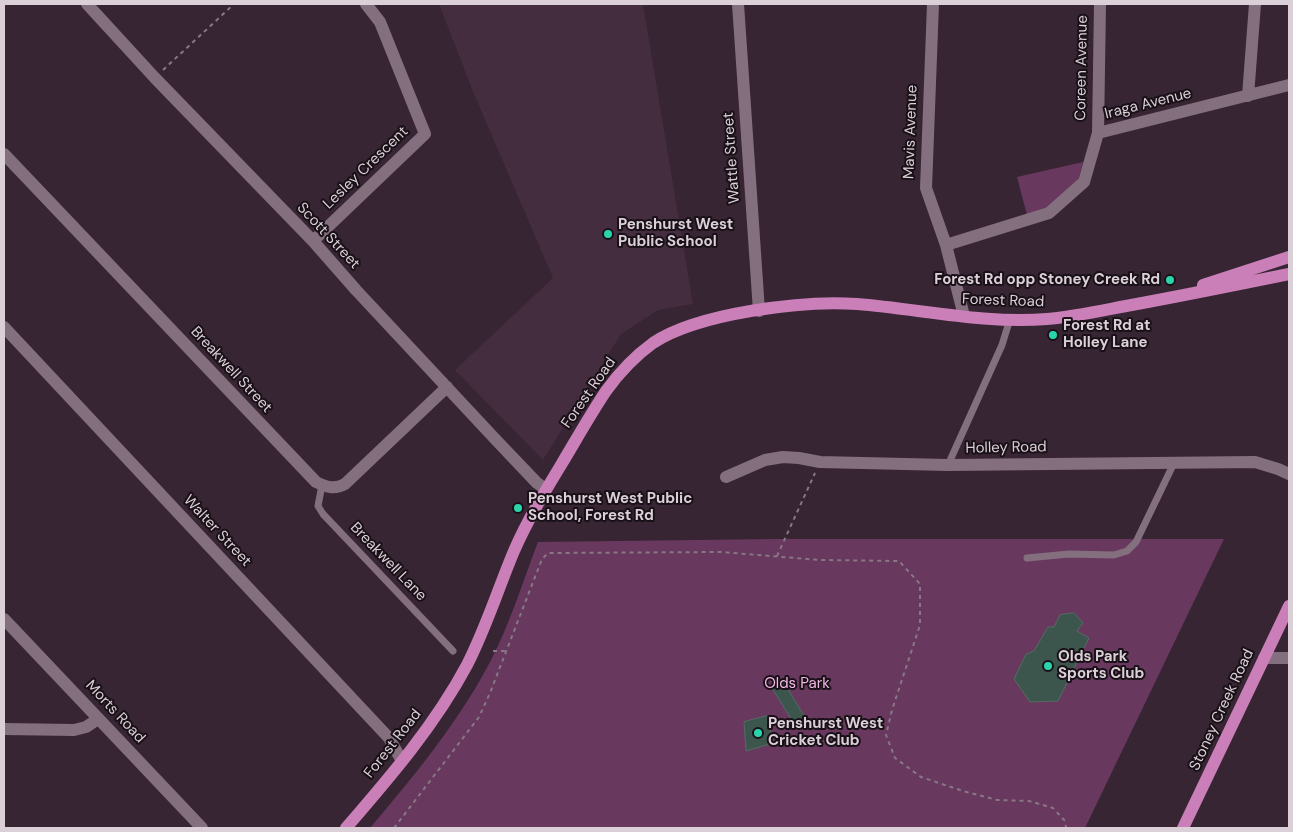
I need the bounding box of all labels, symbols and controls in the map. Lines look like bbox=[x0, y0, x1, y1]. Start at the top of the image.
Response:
street label: Coreen Avenue bbox=[1072, 15, 1092, 121]
street label: Mavis Avenue bbox=[900, 84, 922, 180]
street label: Iraga Avenue bbox=[1103, 85, 1193, 123]
street label: Wattle Street bbox=[720, 112, 744, 204]
street label: Lesley Crescent bbox=[320, 123, 412, 213]
street label: Scott Street bbox=[293, 199, 363, 273]
place label: Penshurst West Public School bbox=[618, 216, 733, 251]
marker: Penshurst West Public School bbox=[602, 228, 614, 240]
place label: Forest Rd opp Stoney Creek Rd bbox=[934, 271, 1160, 289]
marker: Forest Rd opp Stoney Creek Rd bbox=[1164, 274, 1176, 286]
street label: Forest Road bbox=[962, 291, 1044, 311]
place label: Forest Rd at Holley Lane bbox=[1063, 317, 1150, 352]
street label: Breakwell Street bbox=[186, 323, 276, 417]
marker: Forest Rd at Holley Lane bbox=[1047, 329, 1059, 341]
street label: Forest Road bbox=[558, 354, 620, 432]
street label: Holley Road bbox=[965, 438, 1047, 458]
place label: Penshurst West Public School, Forest Rd bbox=[528, 490, 692, 525]
street label: Walter Street bbox=[179, 491, 255, 571]
marker: Penshurst West Public School, Forest Rd bbox=[512, 502, 524, 514]
street label: Breakwell Lane bbox=[346, 519, 430, 605]
street label: Stoney Creek Road bbox=[1186, 646, 1258, 774]
place label: Olds Park Sports Club bbox=[1058, 648, 1144, 683]
marker: Olds Park Sports Club bbox=[1042, 660, 1054, 672]
park label: Olds Park bbox=[764, 675, 830, 693]
street label: Morts Road bbox=[81, 677, 149, 747]
street label: Forest Road bbox=[361, 706, 425, 782]
place label: Penshurst West Cricket Club bbox=[768, 715, 883, 750]
marker: Penshurst West Cricket Club bbox=[752, 727, 764, 739]

